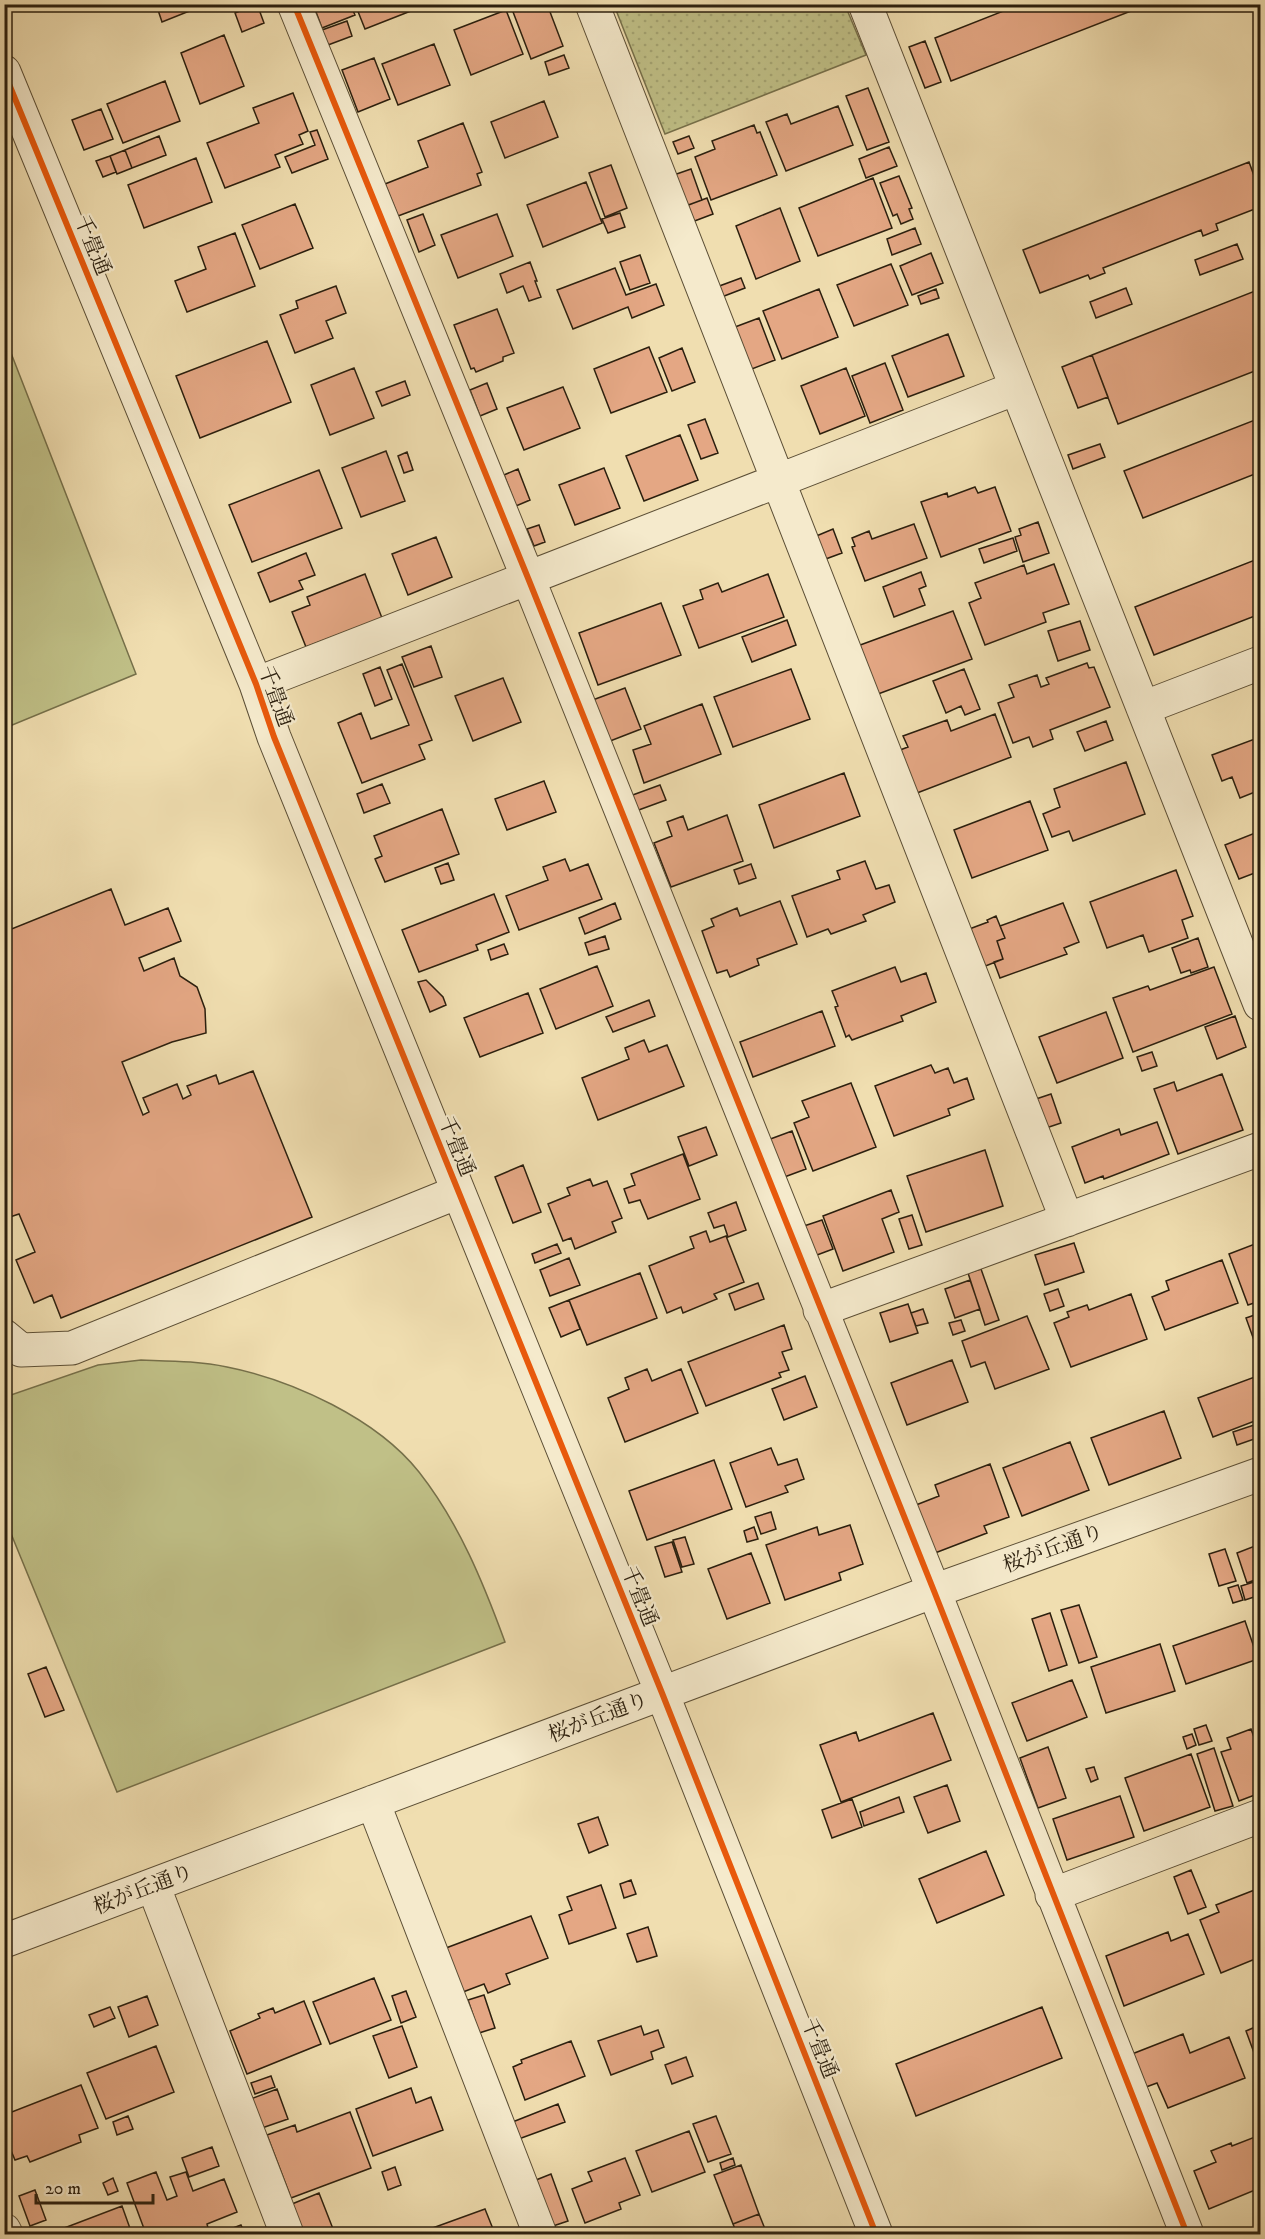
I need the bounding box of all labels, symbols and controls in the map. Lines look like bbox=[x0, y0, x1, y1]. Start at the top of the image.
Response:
street label: 千畳通 bbox=[68, 211, 116, 279]
street label: 千畳通 bbox=[252, 662, 298, 730]
street label: 千畳通 bbox=[432, 1112, 480, 1180]
street label: 桜が丘通り bbox=[1000, 1519, 1107, 1579]
street label: 千畳通 bbox=[615, 1562, 663, 1630]
street label: 桜が丘通り bbox=[545, 1687, 652, 1749]
street label: 桜が丘通り bbox=[90, 1859, 197, 1921]
street label: 千畳通 bbox=[795, 2014, 843, 2082]
scale bar bbox=[36, 2167, 153, 2205]
text: 20 m bbox=[45, 2178, 81, 2200]

